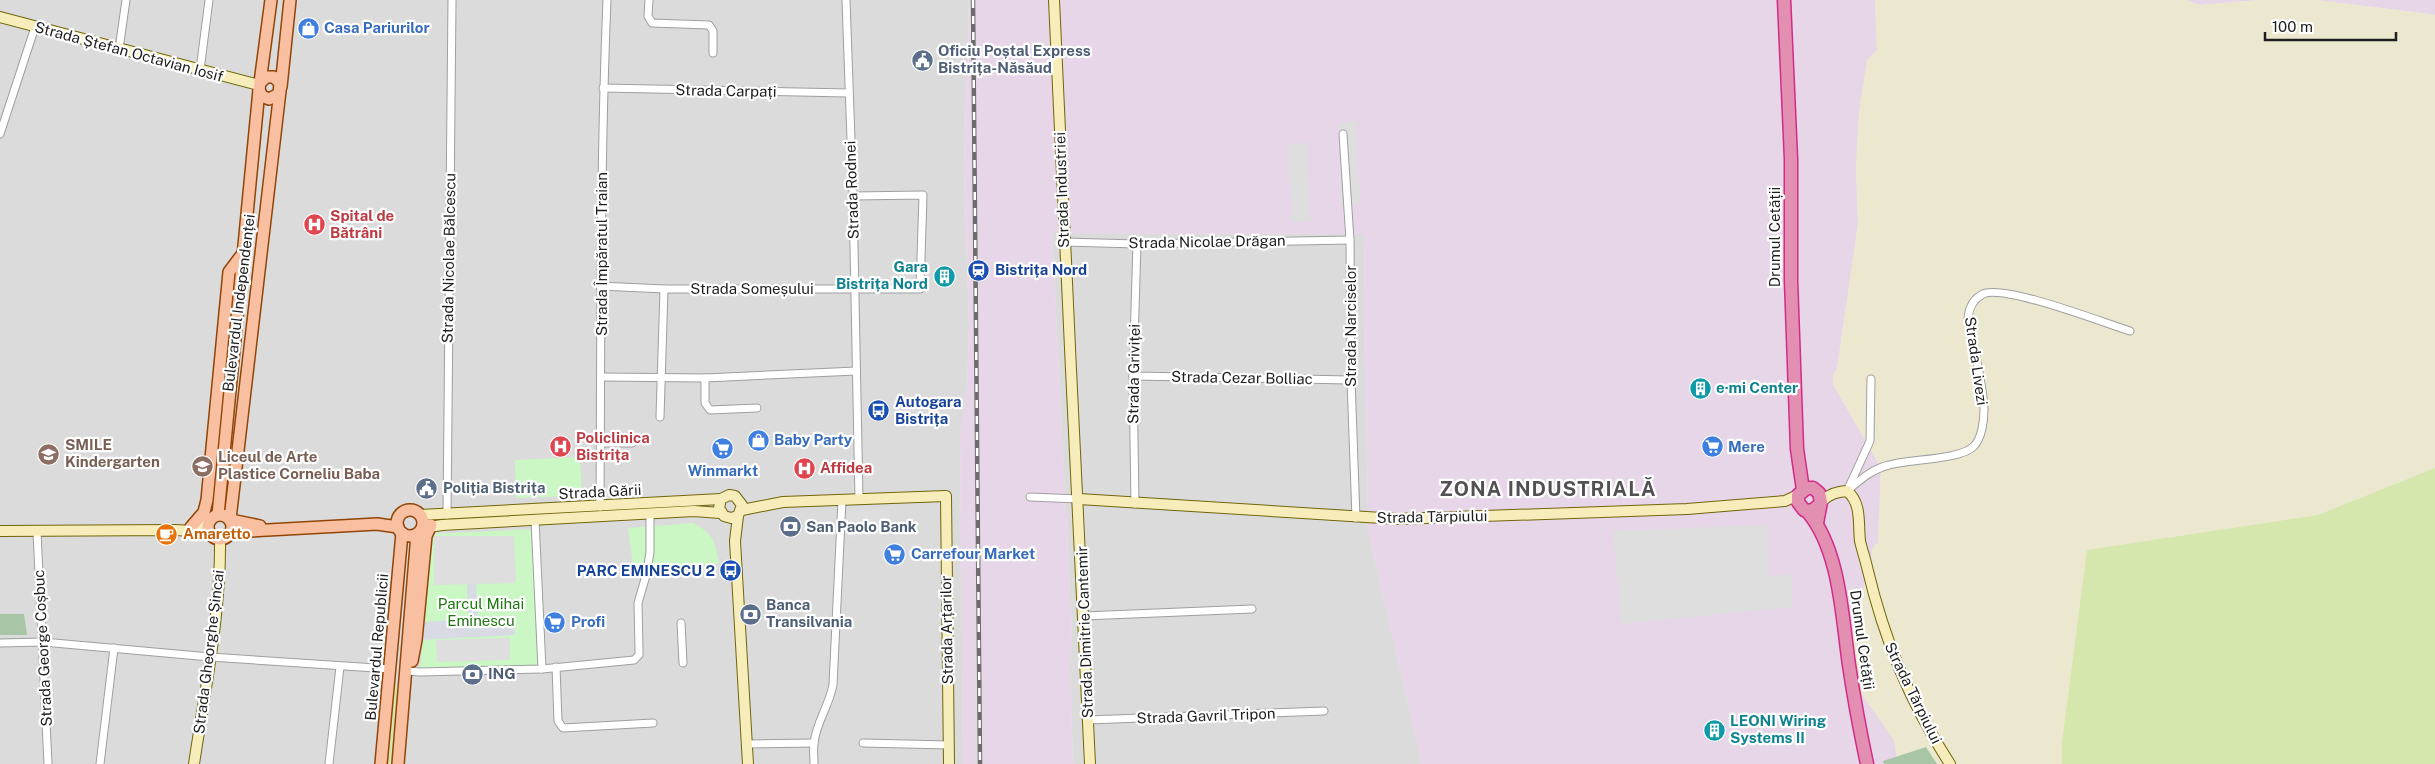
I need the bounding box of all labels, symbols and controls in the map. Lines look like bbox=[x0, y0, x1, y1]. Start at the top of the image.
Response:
scale bar bbox=[2265, 10, 2396, 42]
shop icon: Casa Pariurilor bbox=[296, 16, 320, 40]
street label: Strada Ștefan Octavian Iosif bbox=[33, 18, 225, 85]
text: 100 m bbox=[2272, 18, 2313, 35]
place label: Casa Pariurilor bbox=[324, 19, 430, 36]
place label: Oficiu Poștal Express Bistrița-Năsăud bbox=[938, 42, 1091, 76]
public building icon: Oficiu Poștal Express Bistrița-Năsăud bbox=[910, 48, 934, 72]
street label: Strada Carpați bbox=[675, 81, 777, 100]
street label: Strada Industriei bbox=[1051, 132, 1072, 248]
street label: Strada Rodnei bbox=[841, 140, 862, 240]
street label: Strada Împăratul Traian bbox=[593, 172, 610, 336]
street label: Strada Nicolae Bălcescu bbox=[439, 173, 458, 343]
street label: Drumul Cetății bbox=[1766, 187, 1783, 287]
place label: Spital de Bătrâni bbox=[330, 207, 394, 241]
street label: Bulevardul Independenței bbox=[219, 213, 258, 393]
hospital icon: Spital de Bătrâni bbox=[302, 213, 326, 237]
street label: Strada Nicolae Drăgan bbox=[1128, 232, 1286, 251]
place label: Gara Bistrița Nord bbox=[836, 258, 928, 292]
station icon: Bistrița Nord bbox=[967, 258, 991, 282]
place label: Bistrița Nord bbox=[995, 261, 1087, 278]
building icon: Gara Bistrița Nord bbox=[932, 264, 956, 288]
street label: Strada Narciselor bbox=[1342, 265, 1359, 387]
street label: Strada Someșului bbox=[690, 280, 814, 297]
street label: Strada Livezi bbox=[1962, 315, 1991, 406]
street label: Strada Griviței bbox=[1124, 324, 1143, 424]
street label: Strada Cezar Bolliac bbox=[1171, 368, 1313, 387]
building icon: e·mi Center bbox=[1688, 376, 1712, 400]
place label: e·mi Center bbox=[1716, 379, 1798, 396]
place label: Autogara Bistrița bbox=[895, 393, 961, 427]
bus stop icon: Autogara Bistrița bbox=[867, 399, 891, 423]
shop icon: Baby Party bbox=[746, 428, 770, 452]
place label: Policlinica Bistrița bbox=[576, 429, 650, 463]
place label: Baby Party bbox=[774, 431, 853, 448]
hospital icon: Policlinica Bistrița bbox=[548, 435, 572, 459]
supermarket icon: Mere bbox=[1700, 435, 1724, 459]
place label: SMILE Kindergarten bbox=[65, 436, 160, 470]
supermarket icon: Winmarkt bbox=[711, 436, 735, 460]
place label: Mere bbox=[1728, 438, 1765, 455]
school or university icon: SMILE Kindergarten bbox=[37, 442, 61, 466]
place label: Liceul de Arte Plastice Corneliu Baba bbox=[218, 448, 380, 482]
school or university icon: Liceul de Arte Plastice Corneliu Baba bbox=[190, 454, 214, 478]
hospital icon: Affidea bbox=[792, 456, 816, 480]
place label: Affidea bbox=[820, 459, 872, 476]
place label: Winmarkt bbox=[688, 462, 758, 479]
public building icon: Poliția Bistrița bbox=[415, 476, 439, 500]
district label: ZONA INDUSTRIALĂ bbox=[1439, 477, 1657, 501]
place label: Poliția Bistrița bbox=[443, 479, 545, 496]
street label: Strada Gării bbox=[558, 481, 642, 502]
street label: Strada Tărpiului bbox=[1376, 507, 1488, 526]
bank icon: San Paolo Bank bbox=[778, 515, 802, 539]
place label: San Paolo Bank bbox=[806, 518, 917, 535]
cafe icon: Amaretto bbox=[155, 522, 179, 546]
place label: Amaretto bbox=[183, 525, 251, 542]
supermarket icon: Carrefour Market bbox=[883, 542, 907, 566]
place label: Carrefour Market bbox=[911, 545, 1035, 562]
street label: Strada Dimitrie Cantemir bbox=[1073, 545, 1096, 718]
bus stop icon: PARC EMINESCU 2 bbox=[719, 559, 743, 583]
place label: PARC EMINESCU 2 bbox=[577, 562, 715, 579]
street label: Strada George Coșbuc bbox=[30, 569, 55, 727]
street label: Strada Gheorghe Șincai bbox=[190, 569, 227, 735]
street label: Bulevardul Republicii bbox=[362, 573, 391, 721]
street label: Strada Arțarilor bbox=[937, 575, 956, 685]
street label: Drumul Cetății bbox=[1847, 589, 1878, 691]
park label: Parcul Mihai Eminescu bbox=[438, 595, 524, 629]
place label: Banca Transilvania bbox=[766, 596, 852, 630]
bank icon: Banca Transilvania bbox=[738, 602, 762, 626]
supermarket icon: Profi bbox=[543, 610, 567, 634]
place label: Profi bbox=[571, 613, 605, 630]
street label: Strada Tărpiului bbox=[1882, 639, 1945, 746]
bank icon: ING bbox=[460, 662, 484, 686]
place label: ING bbox=[488, 665, 516, 682]
street label: Strada Gavril Tripon bbox=[1136, 705, 1276, 726]
place label: LEONI Wiring Systems II bbox=[1730, 712, 1827, 746]
building icon: LEONI Wiring Systems II bbox=[1702, 718, 1726, 742]

